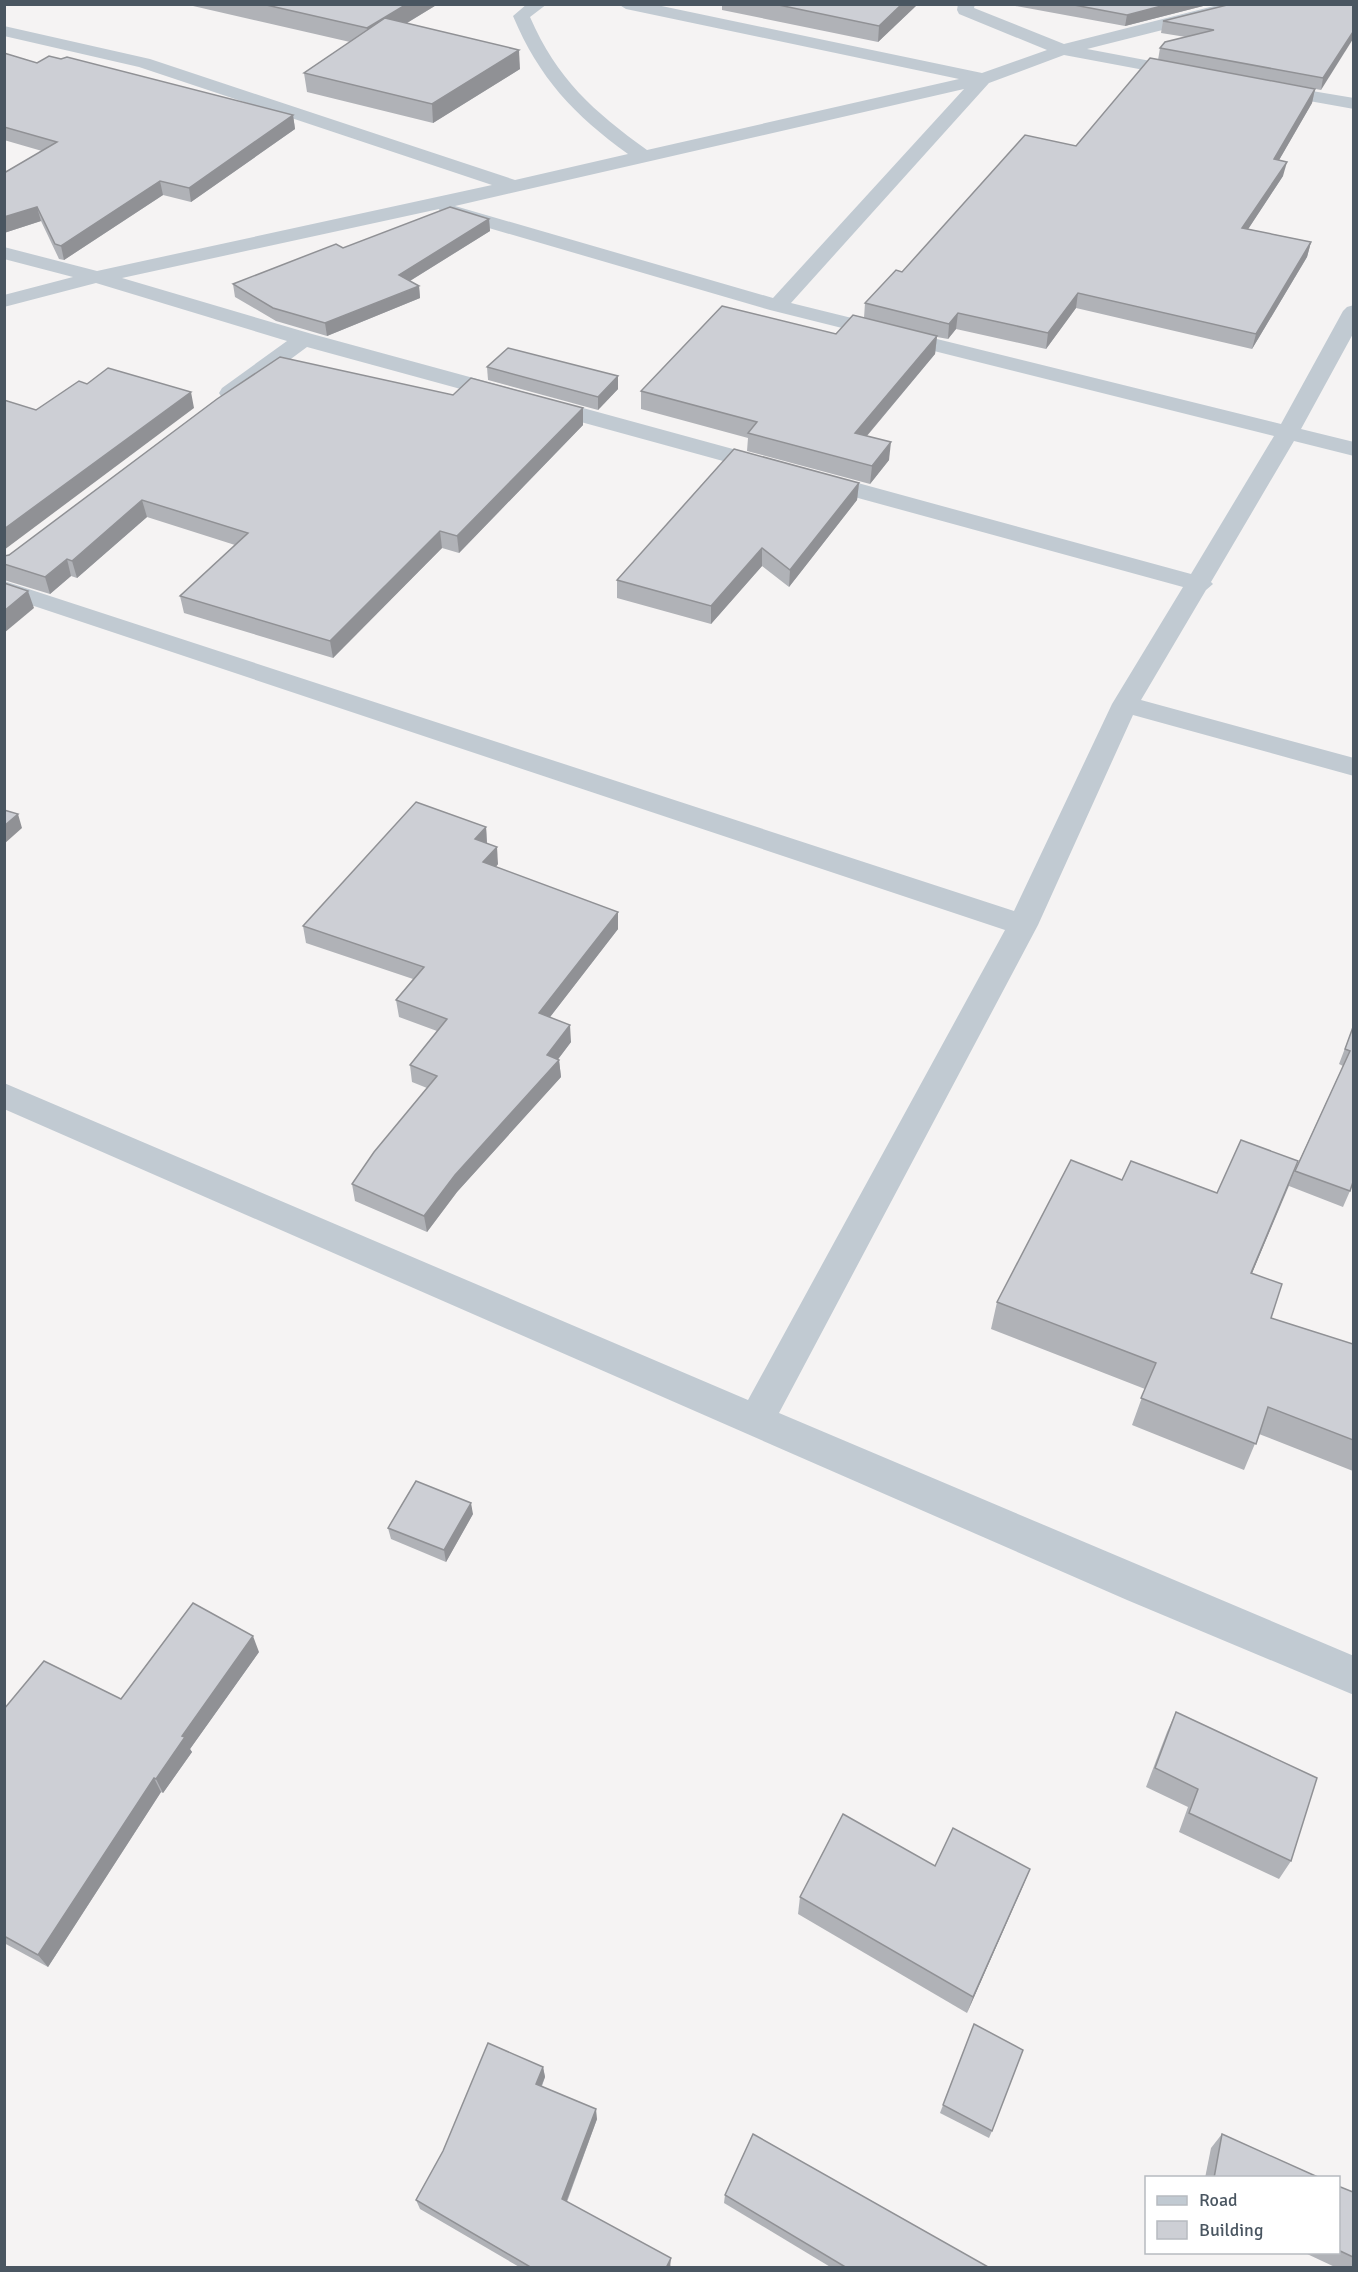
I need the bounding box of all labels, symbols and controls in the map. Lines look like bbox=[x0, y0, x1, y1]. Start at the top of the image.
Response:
legend bbox=[1145, 2176, 1340, 2254]
text: Road bbox=[1199, 2189, 1238, 2211]
text: Building bbox=[1199, 2219, 1263, 2241]

